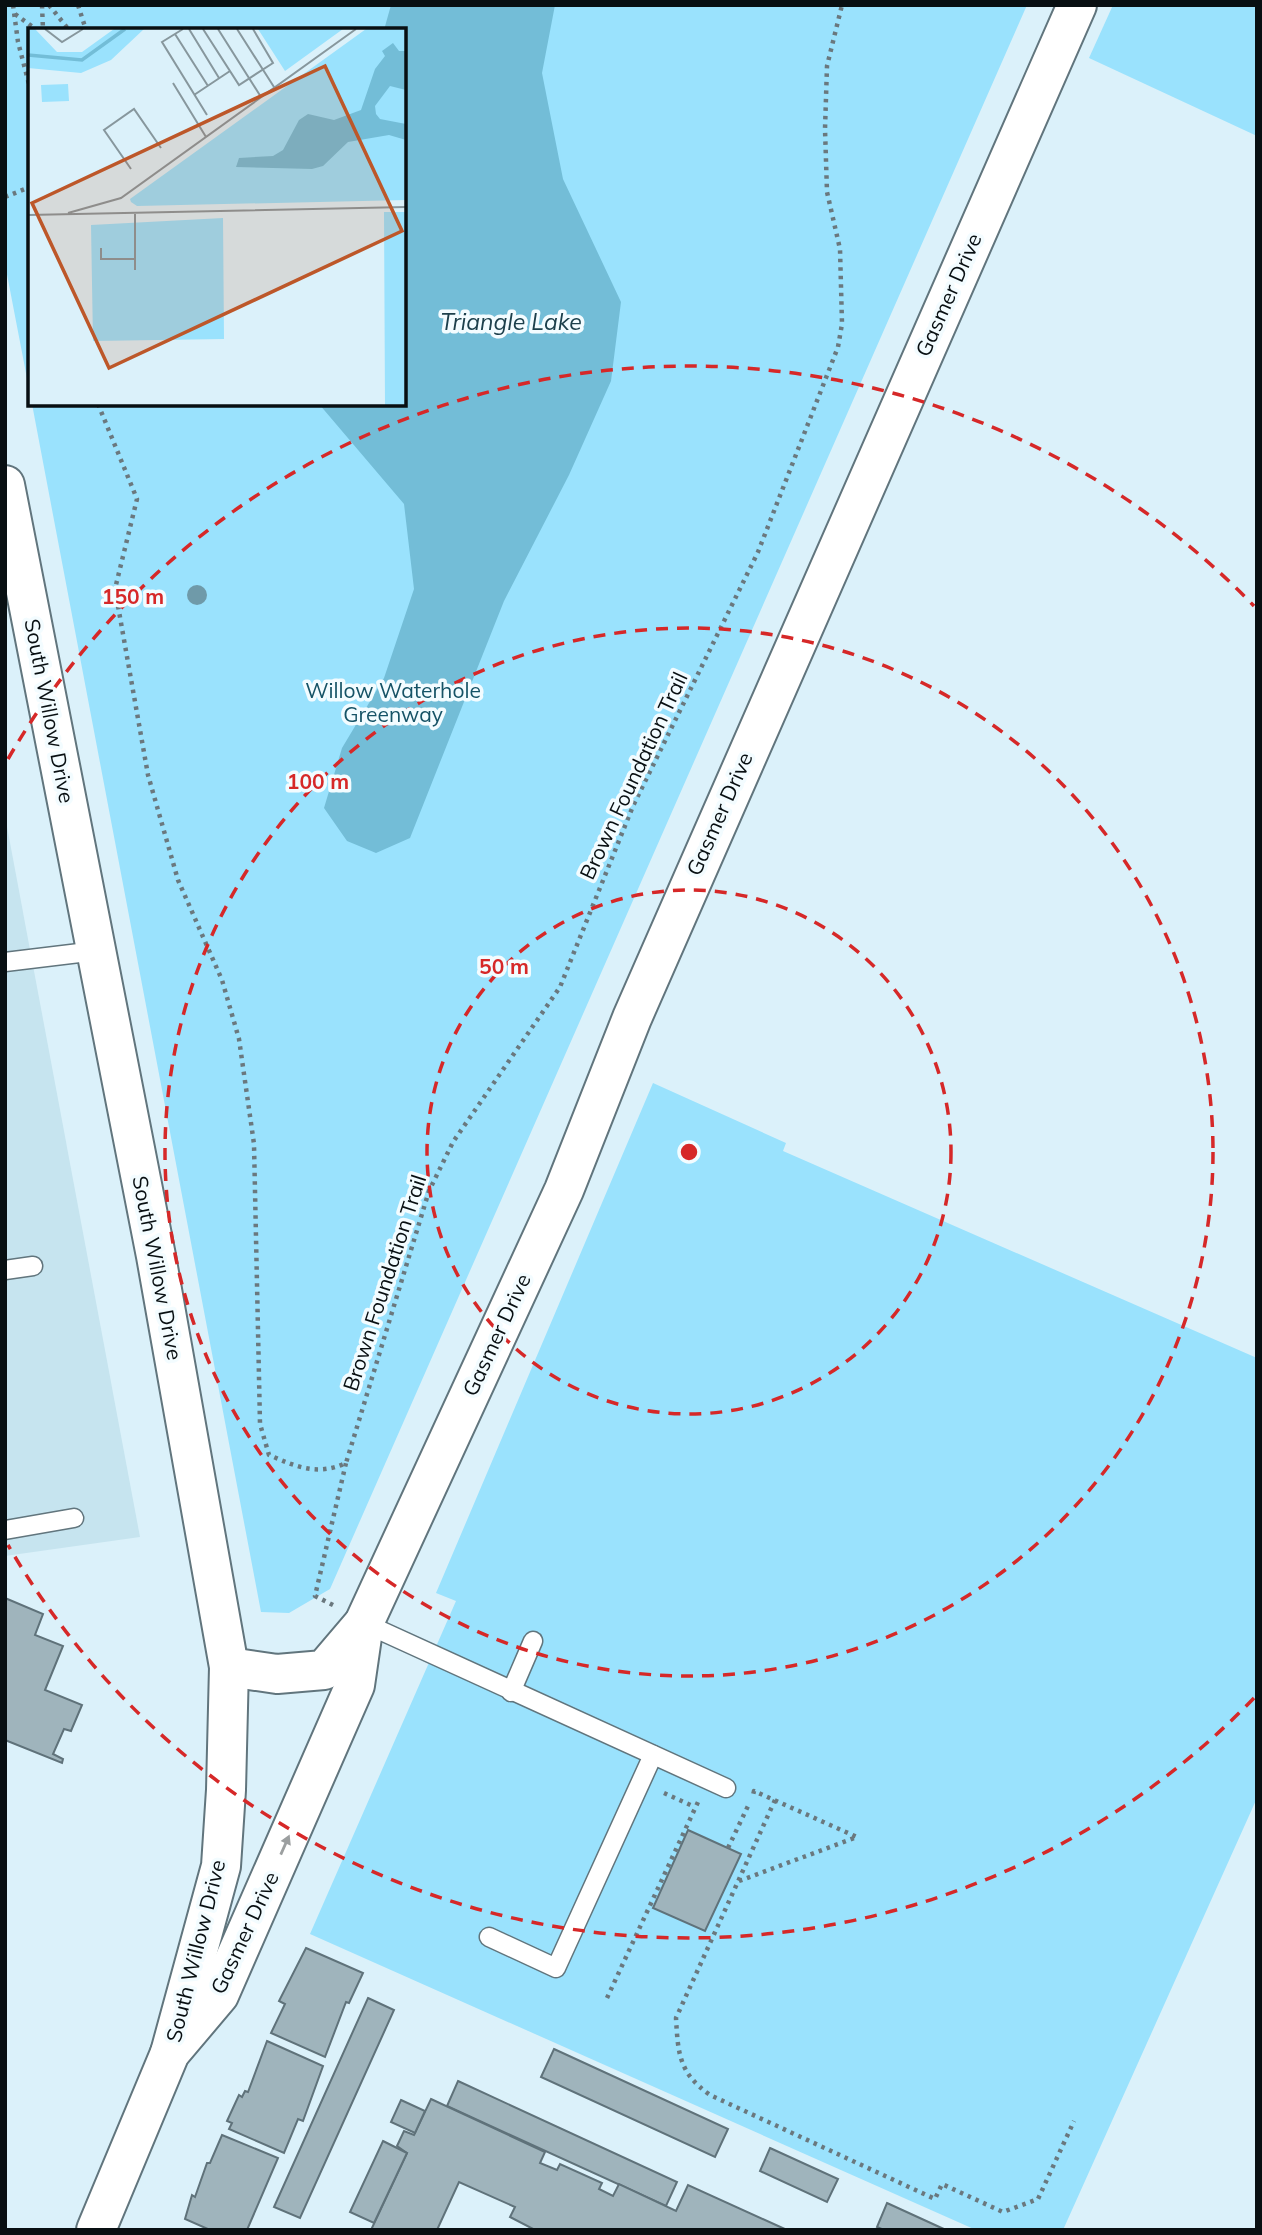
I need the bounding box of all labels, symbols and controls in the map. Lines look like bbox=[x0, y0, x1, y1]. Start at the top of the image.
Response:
inset map bbox=[28, 28, 406, 406]
street label: Gasmer Drive bbox=[909, 229, 987, 360]
water label: Triangle Lake bbox=[440, 307, 582, 336]
text: 150 m bbox=[102, 583, 164, 609]
street label: South Willow Drive bbox=[19, 617, 81, 805]
street label: Brown Foundation Trail bbox=[574, 668, 693, 883]
park label: Willow Waterhole Greenway bbox=[305, 677, 481, 727]
street label: Gasmer Drive bbox=[680, 748, 758, 879]
text: 100 m bbox=[287, 768, 349, 794]
text: 50 m bbox=[479, 953, 529, 979]
centre of rings bbox=[677, 1140, 701, 1164]
street label: Brown Foundation Trail bbox=[337, 1171, 431, 1394]
street label: South Willow Drive bbox=[127, 1174, 189, 1362]
street label: Gasmer Drive bbox=[456, 1269, 536, 1400]
one-way arrow bbox=[280, 1834, 291, 1855]
street label: South Willow Drive bbox=[160, 1857, 230, 2045]
street label: Gasmer Drive bbox=[204, 1867, 284, 1998]

